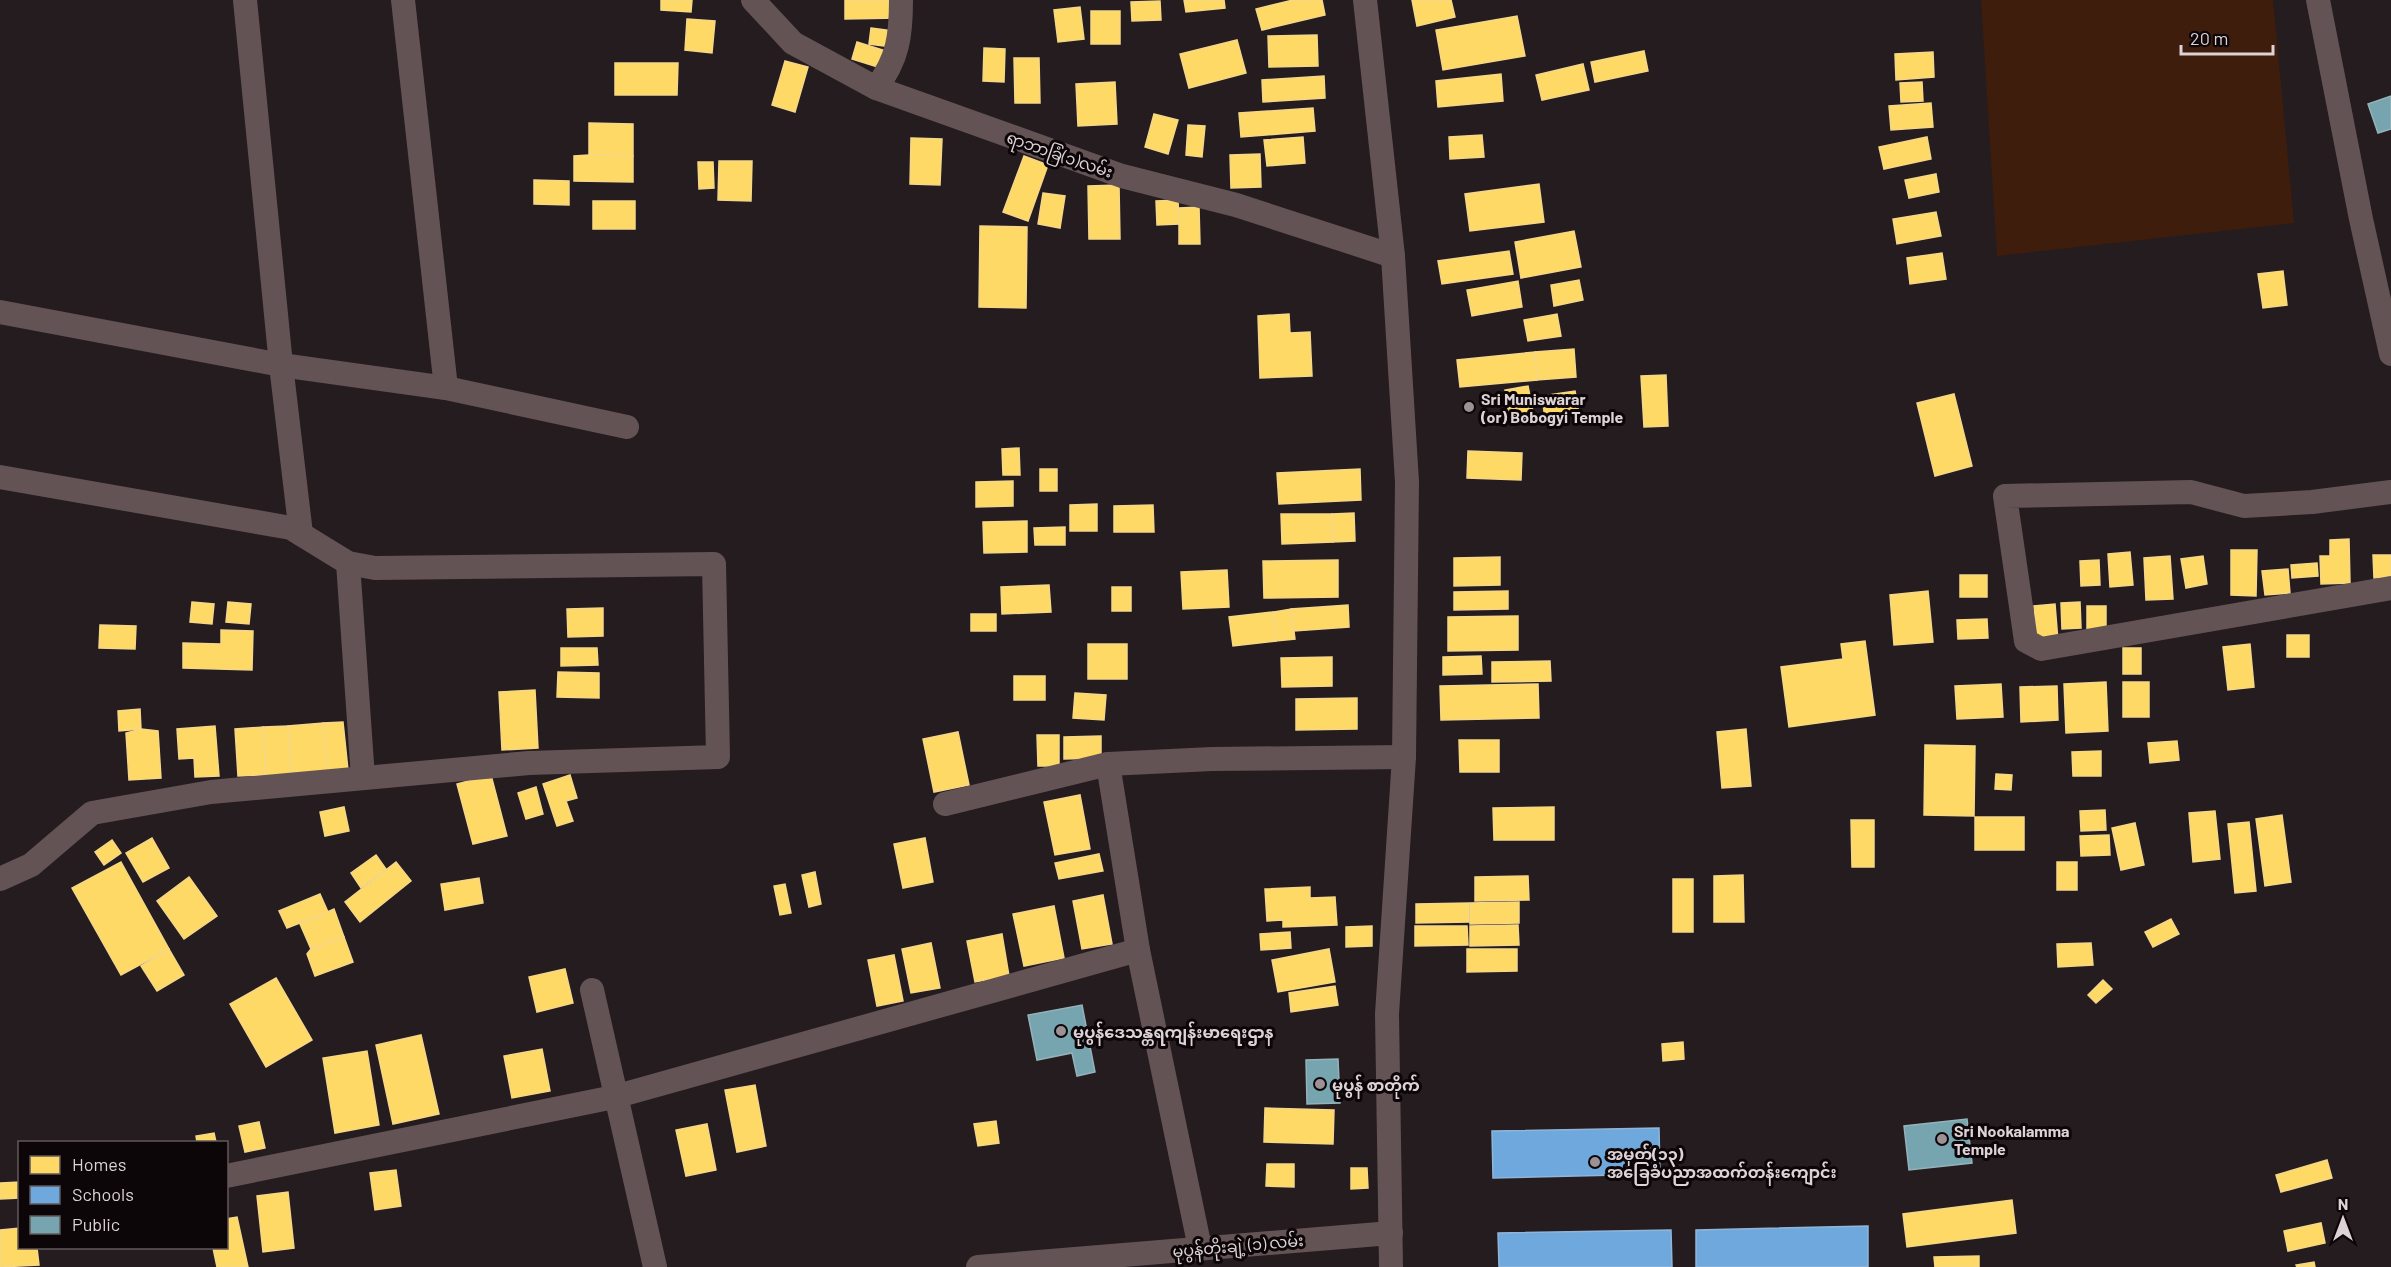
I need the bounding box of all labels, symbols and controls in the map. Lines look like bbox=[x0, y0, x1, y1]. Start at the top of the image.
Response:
scale bar bbox=[2181, 18, 2272, 56]
text: 20 m bbox=[2190, 27, 2228, 49]
street label: ရာဘာခြံ(၁)လမ်း bbox=[1003, 126, 1116, 186]
place label: Sri Muniswarar (or) Bobogyi Temple bbox=[1480, 389, 1623, 426]
marker: Sri Muniswarar (or) Bobogyi Temple bbox=[1462, 400, 1476, 414]
place label: မုပွန်ဒေသန္တရကျန်းမာရေးဌာန bbox=[1073, 1021, 1274, 1046]
marker: မုပွန်ဒေသန္တရကျန်းမာရေးဌာန bbox=[1054, 1024, 1068, 1038]
place label: မုပွန် စာတိုက် bbox=[1332, 1074, 1420, 1099]
marker: မုပွန် စာတိုက် bbox=[1313, 1077, 1327, 1091]
place label: Sri Nookalamma Temple bbox=[1954, 1121, 2070, 1158]
marker: Sri Nookalamma Temple bbox=[1935, 1132, 1949, 1146]
legend bbox=[18, 1141, 228, 1249]
place label: အမှတ်(၁၃) အခြေခံပညာအထက်တန်းကျောင်း bbox=[1607, 1143, 1837, 1186]
text: Homes bbox=[72, 1153, 126, 1175]
marker: အမှတ်(၁၃) အခြေခံပညာအထက်တန်းကျောင်း bbox=[1588, 1155, 1602, 1169]
text: Schools bbox=[72, 1183, 134, 1205]
north arrow bbox=[2313, 1189, 2373, 1249]
text: N bbox=[2338, 1194, 2348, 1213]
text: Public bbox=[72, 1213, 120, 1235]
street label: မုပွန်တိုးချဲ့ (၁) လမ်း bbox=[1172, 1229, 1305, 1266]

